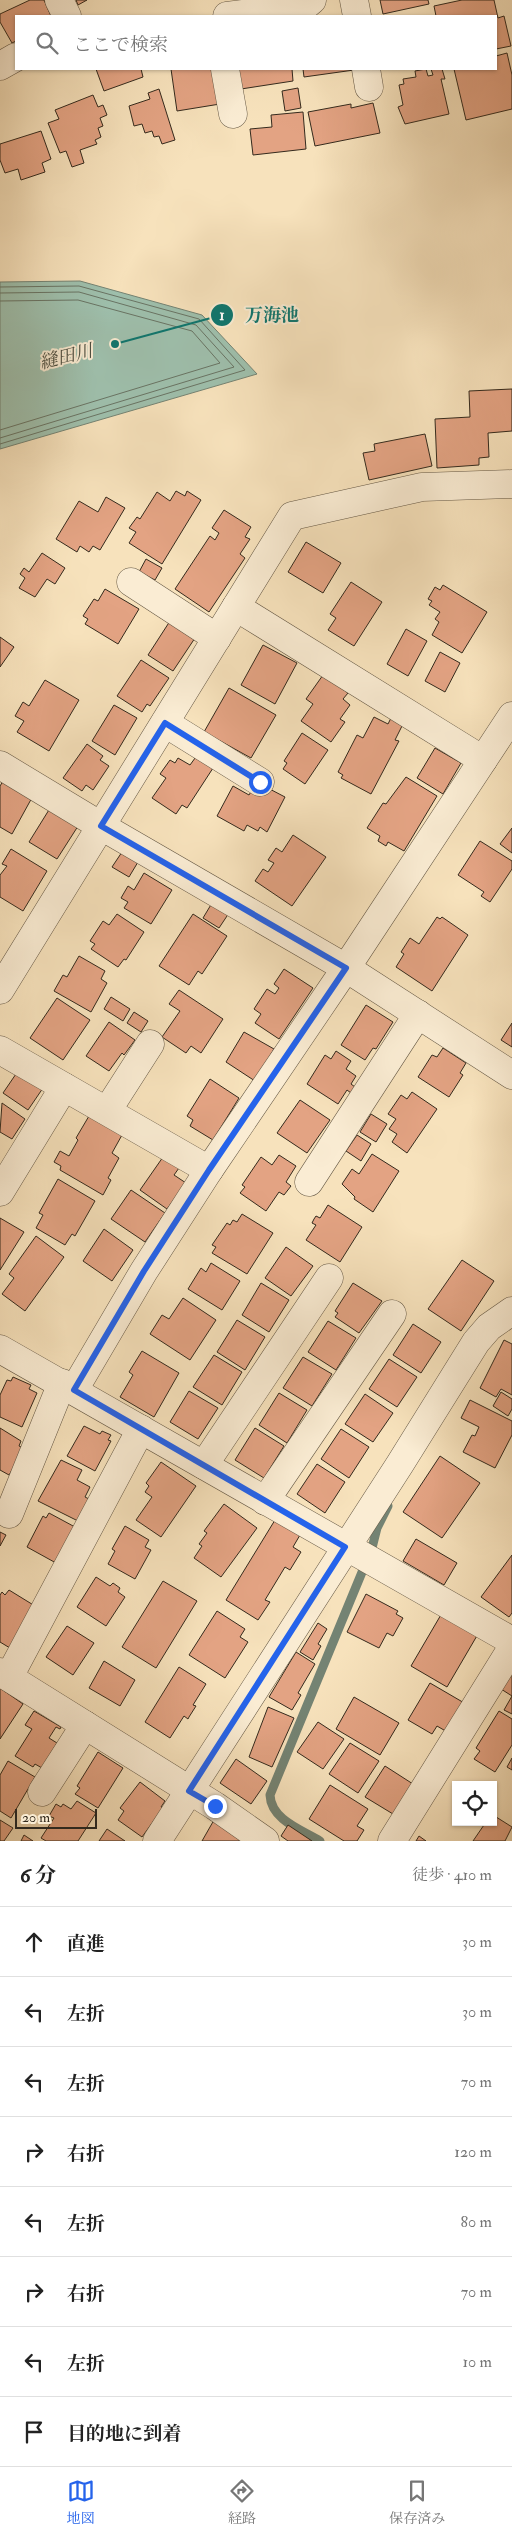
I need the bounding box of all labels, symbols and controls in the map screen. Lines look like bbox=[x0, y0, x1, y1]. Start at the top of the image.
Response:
search box bbox=[15, 15, 497, 70]
icon: search bbox=[33, 29, 61, 57]
text: ここで検索 bbox=[73, 33, 168, 57]
callout: 万海池 bbox=[210, 298, 309, 331]
text: 万海池 bbox=[245, 304, 299, 327]
text: 1 bbox=[219, 306, 225, 325]
water label: 縫田川 bbox=[37, 339, 97, 375]
route start bbox=[249, 771, 272, 794]
map controls bbox=[452, 1781, 497, 1826]
button: locate bbox=[452, 1781, 497, 1826]
route end bbox=[204, 1795, 227, 1818]
scale bar bbox=[15, 1806, 98, 1829]
text: 20 m bbox=[22, 1809, 50, 1826]
text: 6 分 bbox=[20, 1862, 56, 1889]
text: 徒歩 · 410 m bbox=[412, 1865, 492, 1885]
icon: ahead bbox=[20, 1928, 48, 1956]
text: 直進 bbox=[67, 1932, 105, 1956]
text: 30 m bbox=[462, 1932, 492, 1952]
icon: left bbox=[20, 1998, 48, 2026]
text: 左折 bbox=[67, 2002, 105, 2026]
text: 30 m bbox=[462, 2002, 492, 2022]
icon: left bbox=[20, 2068, 48, 2096]
text: 左折 bbox=[67, 2072, 105, 2096]
text: 70 m bbox=[461, 2072, 492, 2092]
icon: right bbox=[20, 2138, 48, 2166]
text: 右折 bbox=[67, 2142, 105, 2166]
text: 120 m bbox=[454, 2142, 492, 2162]
icon: left bbox=[20, 2208, 48, 2236]
text: 左折 bbox=[67, 2212, 105, 2236]
text: 80 m bbox=[461, 2212, 492, 2232]
icon: right bbox=[20, 2278, 48, 2306]
text: 右折 bbox=[67, 2282, 105, 2306]
text: 70 m bbox=[461, 2282, 492, 2302]
icon: left bbox=[20, 2348, 48, 2376]
text: 左折 bbox=[67, 2352, 105, 2376]
text: 10 m bbox=[462, 2352, 492, 2372]
icon: arrive bbox=[20, 2418, 48, 2446]
text: 目的地に到着 bbox=[67, 2422, 181, 2446]
tab: 地図 bbox=[67, 2477, 95, 2527]
tab: 経路 bbox=[228, 2477, 256, 2527]
tab: 保存済み bbox=[389, 2477, 445, 2527]

